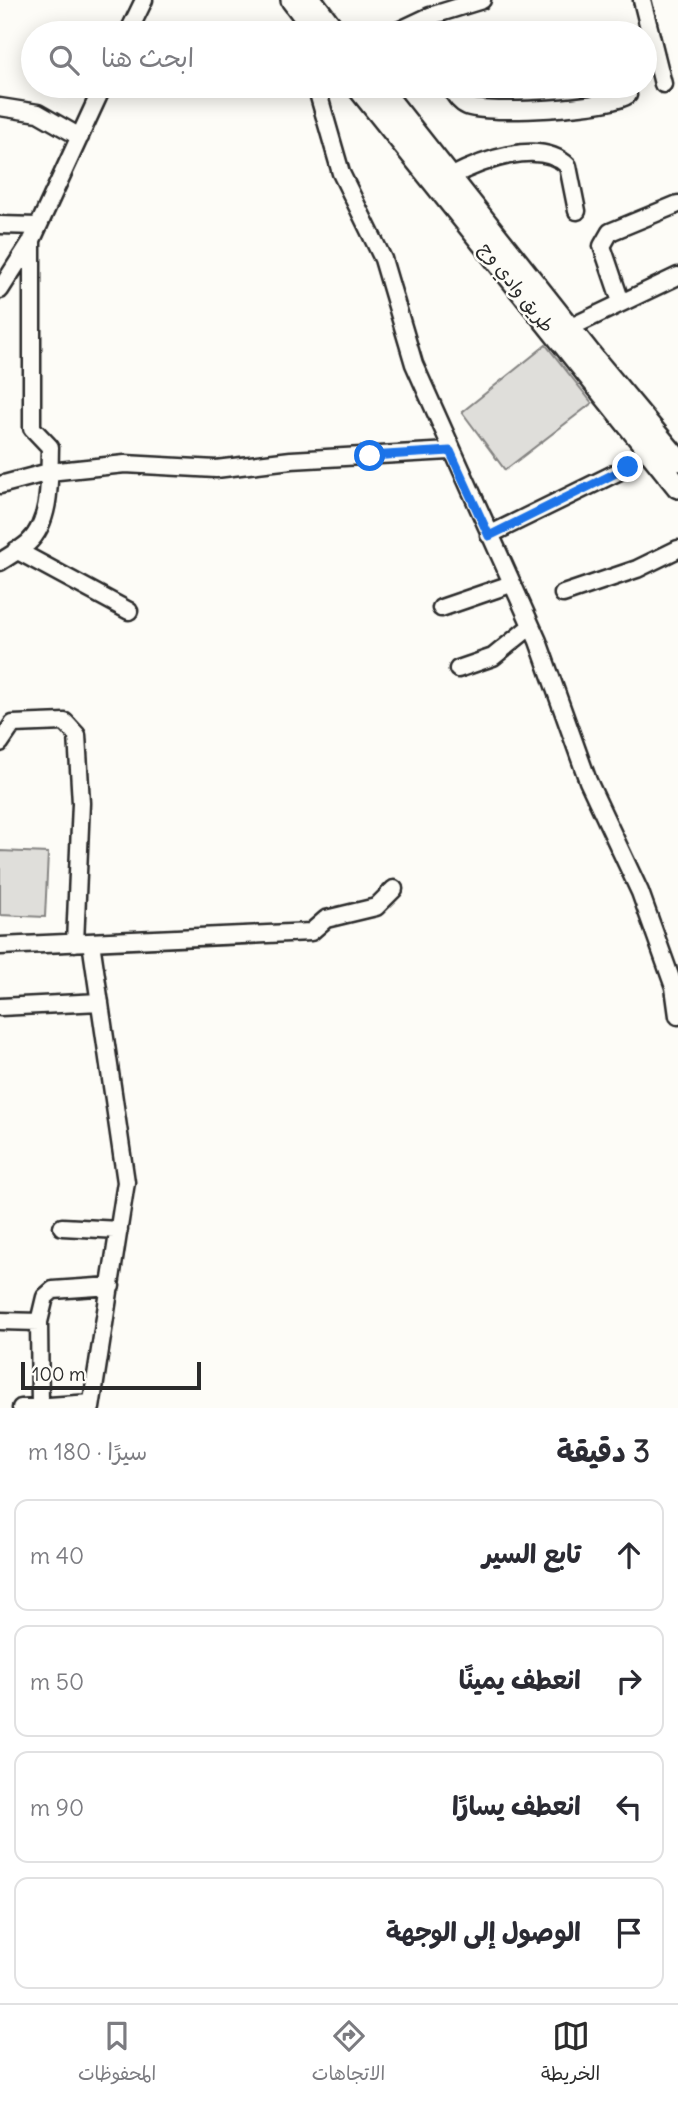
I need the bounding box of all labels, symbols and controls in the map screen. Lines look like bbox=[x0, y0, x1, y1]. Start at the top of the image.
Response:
search box bbox=[21, 21, 657, 98]
icon: search bbox=[45, 41, 83, 79]
text: ابحث هنا bbox=[101, 41, 194, 74]
street label: طريق وادي وج bbox=[472, 237, 560, 339]
route start bbox=[354, 440, 385, 471]
route end bbox=[612, 451, 643, 482]
scale bar bbox=[21, 1359, 201, 1391]
text: 100 m bbox=[32, 1362, 86, 1386]
text: 3 دقيقة bbox=[557, 1432, 650, 1470]
text: سيرًا · 180 m bbox=[28, 1437, 147, 1466]
icon: ahead bbox=[610, 1536, 648, 1574]
text: تابع السير bbox=[482, 1537, 581, 1570]
text: 40 m bbox=[30, 1541, 84, 1570]
icon: right bbox=[610, 1662, 648, 1700]
text: انعطف يمينًا bbox=[459, 1663, 581, 1696]
text: 50 m bbox=[30, 1667, 84, 1696]
icon: left bbox=[610, 1788, 648, 1826]
text: انعطف يسارًا bbox=[452, 1789, 581, 1822]
text: 90 m bbox=[30, 1793, 84, 1822]
icon: arrive bbox=[610, 1914, 648, 1952]
text: الوصول إلى الوجهة bbox=[386, 1915, 581, 1948]
tab: المحفوظات bbox=[78, 2017, 156, 2090]
tab: الاتجاهات bbox=[312, 2017, 385, 2090]
tab: الخريطة bbox=[541, 2017, 600, 2090]

